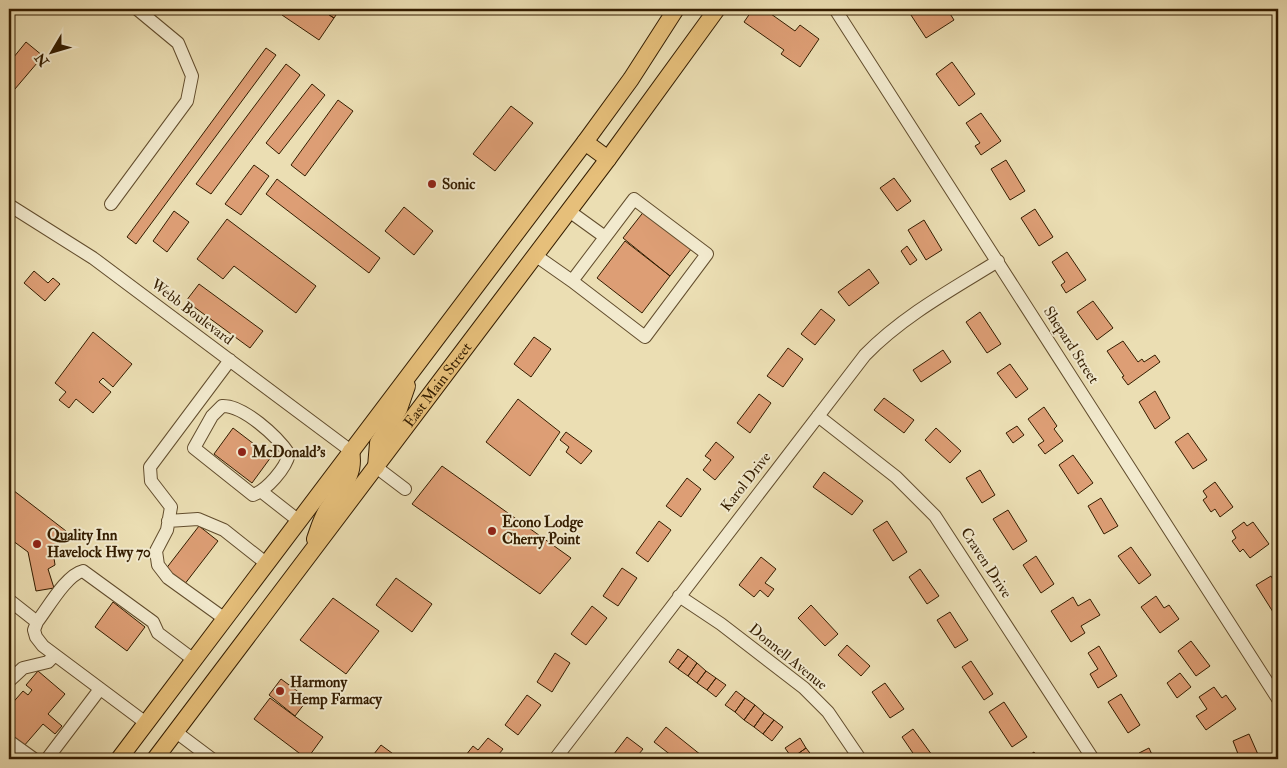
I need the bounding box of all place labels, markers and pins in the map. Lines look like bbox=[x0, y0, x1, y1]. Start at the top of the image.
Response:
place label: Sonic bbox=[442, 175, 476, 194]
marker: Sonic bbox=[426, 178, 438, 190]
place label: McDonald's bbox=[251, 443, 325, 462]
marker: McDonald's bbox=[236, 446, 248, 458]
place label: Econo Lodge Cherry Point bbox=[502, 513, 584, 550]
marker: Econo Lodge Cherry Point bbox=[486, 525, 498, 537]
place label: Quality Inn Havelock Hwy 70 bbox=[47, 526, 151, 563]
marker: Quality Inn Havelock Hwy 70 bbox=[31, 538, 43, 550]
place label: Harmony Hemp Farmacy bbox=[290, 673, 383, 710]
marker: Harmony Hemp Farmacy bbox=[274, 685, 286, 697]

